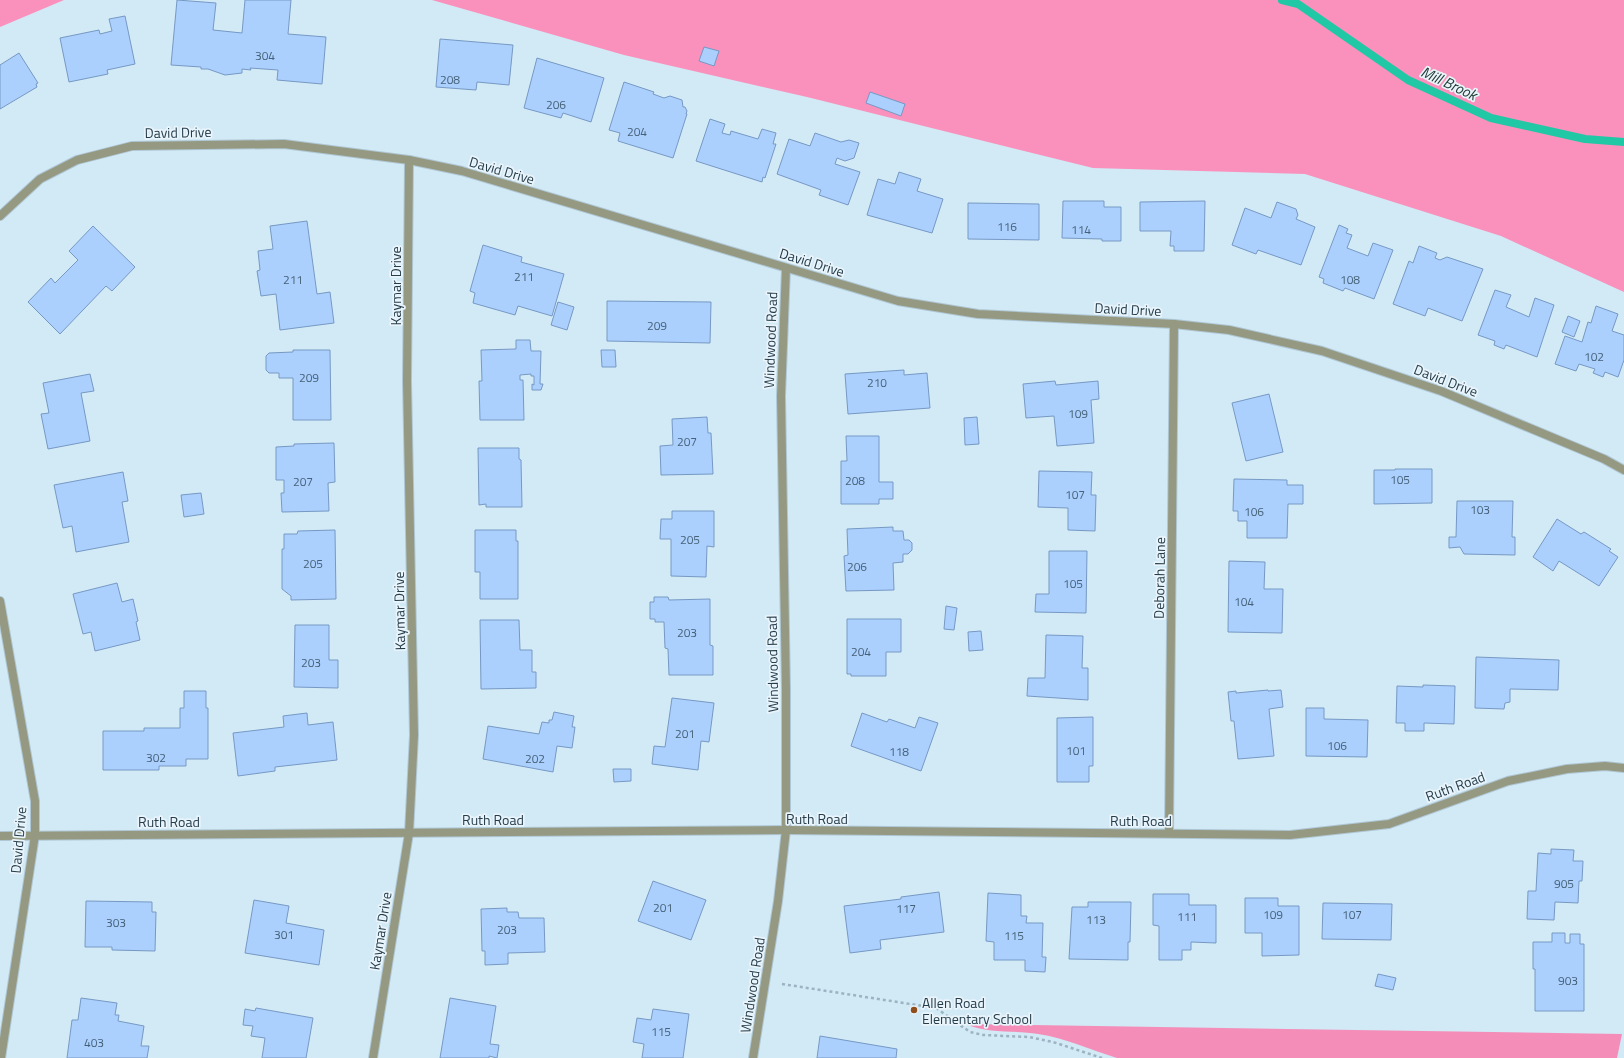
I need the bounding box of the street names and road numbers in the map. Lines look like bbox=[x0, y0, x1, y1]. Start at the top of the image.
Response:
street label: David Drive bbox=[144, 121, 212, 143]
street label: David Drive bbox=[467, 151, 537, 189]
street label: David Drive bbox=[777, 242, 847, 282]
street label: Kaymar Drive bbox=[385, 247, 406, 325]
street label: Windwood Road bbox=[758, 291, 782, 389]
street label: David Drive bbox=[1094, 297, 1162, 321]
street label: David Drive bbox=[1411, 358, 1481, 402]
street label: Deborah Lane bbox=[1148, 537, 1170, 619]
street label: Kaymar Drive bbox=[388, 571, 410, 651]
street label: Windwood Road bbox=[761, 616, 783, 712]
street label: Ruth Road bbox=[1422, 766, 1488, 806]
street label: David Drive bbox=[5, 806, 31, 874]
street label: Ruth Road bbox=[786, 808, 848, 829]
street label: Ruth Road bbox=[462, 809, 524, 830]
street label: Ruth Road bbox=[1110, 810, 1172, 831]
street label: Ruth Road bbox=[138, 811, 200, 832]
street label: Kaymar Drive bbox=[363, 890, 397, 972]
street label: Windwood Road bbox=[734, 936, 770, 1034]

